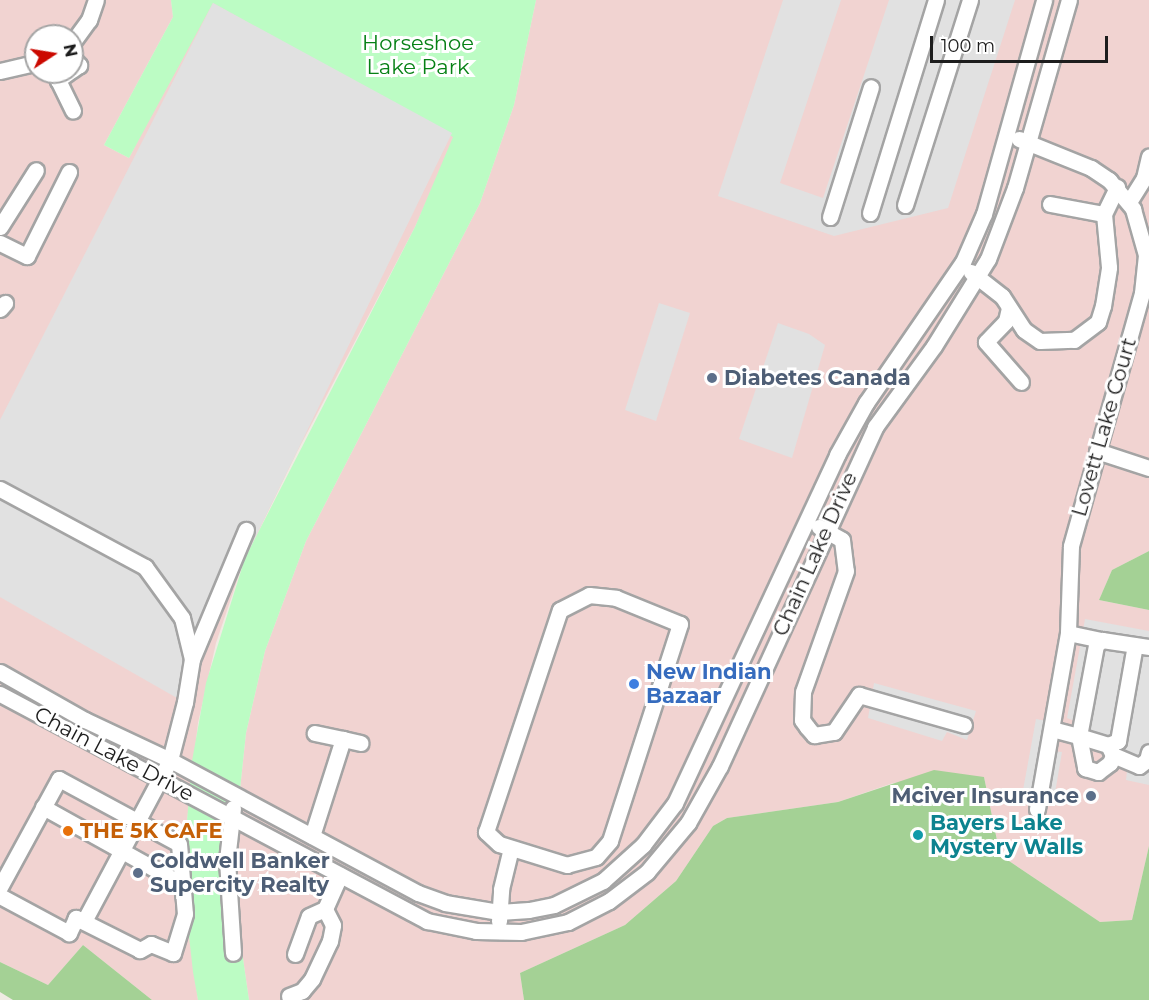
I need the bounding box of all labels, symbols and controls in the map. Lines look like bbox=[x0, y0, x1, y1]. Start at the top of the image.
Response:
north arrow bbox=[24, 24, 84, 84]
scale bar bbox=[933, 24, 1112, 62]
park label: Horseshoe Lake Park bbox=[362, 30, 474, 80]
text: 100 m bbox=[941, 35, 995, 57]
text: N bbox=[60, 42, 81, 59]
street label: Lovett Lake Court bbox=[1066, 335, 1142, 519]
place label: Diabetes Canada bbox=[724, 365, 911, 391]
marker: Diabetes Canada bbox=[705, 371, 719, 385]
street label: Chain Lake Drive bbox=[768, 468, 862, 640]
place label: New Indian Bazaar bbox=[646, 659, 771, 709]
marker: New Indian Bazaar bbox=[627, 677, 641, 691]
street label: Chain Lake Drive bbox=[30, 701, 198, 807]
place label: Mciver Insurance bbox=[892, 783, 1079, 809]
marker: Mciver Insurance bbox=[1084, 789, 1098, 803]
place label: Bayers Lake Mystery Walls bbox=[930, 810, 1083, 860]
place label: THE 5K CAFE bbox=[80, 818, 222, 844]
marker: THE 5K CAFE bbox=[61, 824, 75, 838]
marker: Bayers Lake Mystery Walls bbox=[911, 828, 925, 842]
place label: Coldwell Banker Supercity Realty bbox=[150, 848, 330, 898]
marker: Coldwell Banker Supercity Realty bbox=[131, 866, 145, 880]

